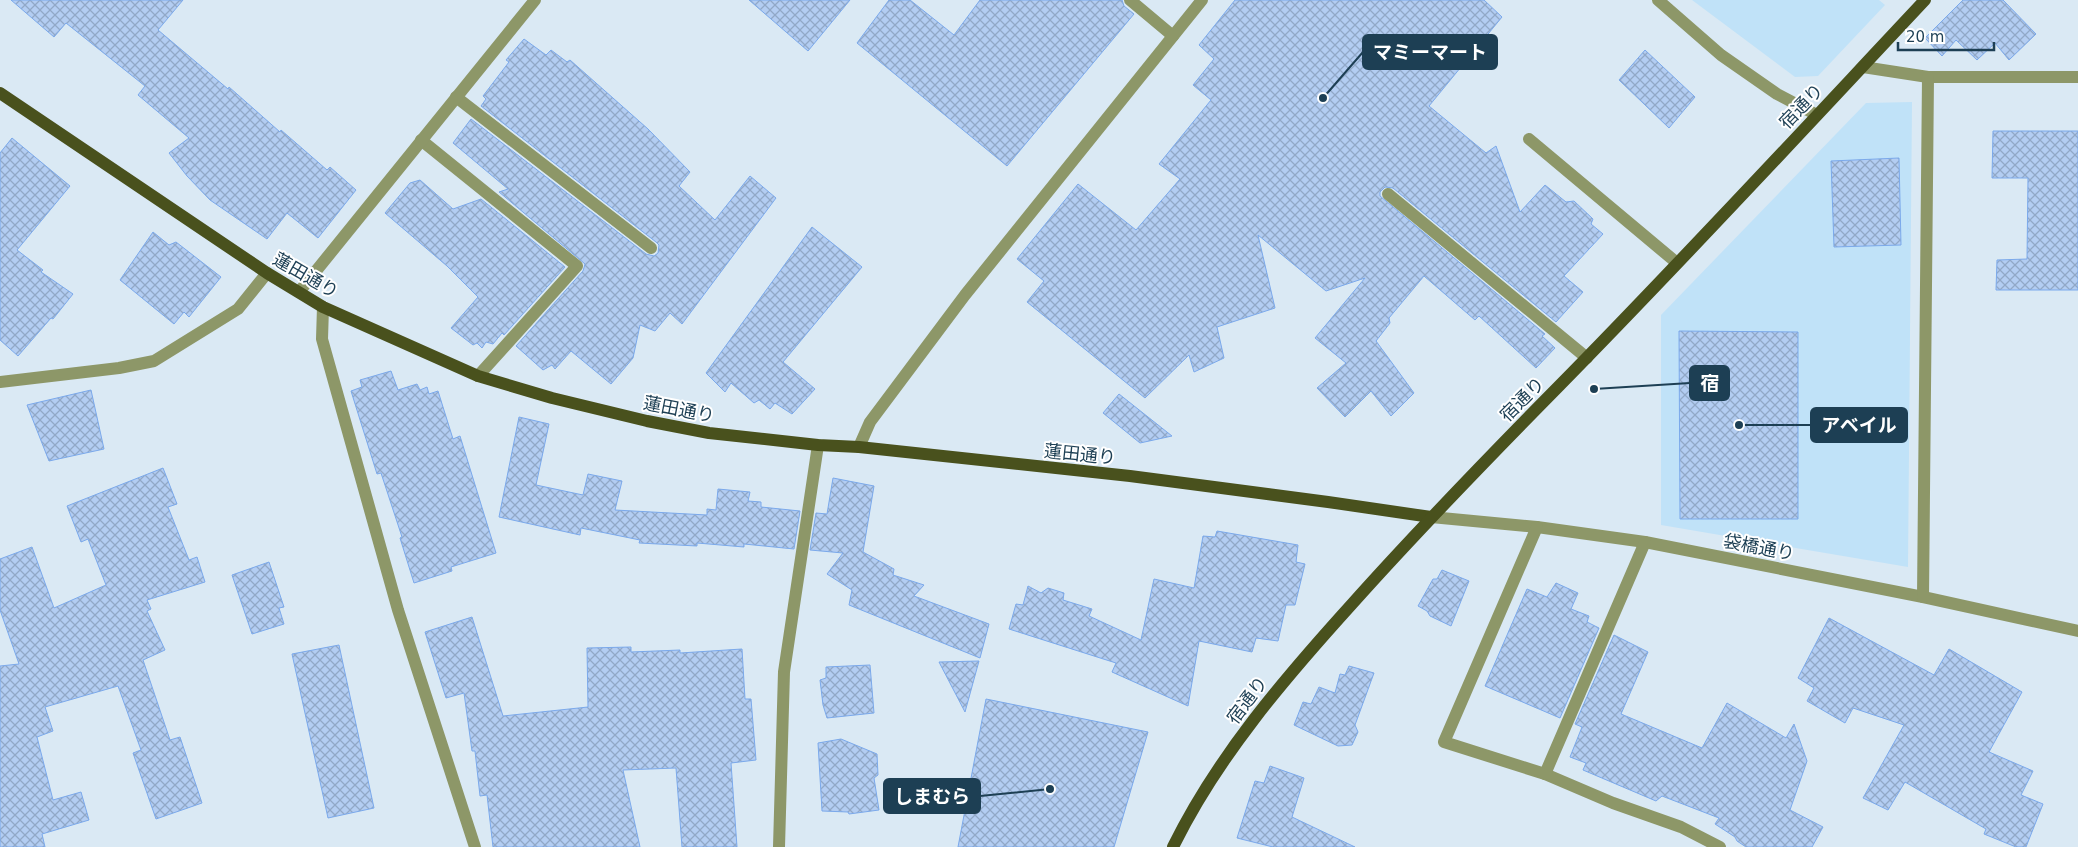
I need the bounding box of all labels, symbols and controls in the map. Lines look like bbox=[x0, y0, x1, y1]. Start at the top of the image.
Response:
scale bar bbox=[1898, 20, 1994, 52]
text: 20 m bbox=[1906, 28, 1944, 46]
callout: マミーマート bbox=[1363, 35, 1497, 69]
text: マミーマート bbox=[1373, 41, 1487, 63]
street label: 宿通り bbox=[1775, 79, 1827, 133]
street label: 蓮田通り bbox=[270, 248, 342, 302]
callout: 宿 bbox=[1690, 366, 1729, 400]
street label: 宿通り bbox=[1495, 372, 1549, 426]
text: 宿 bbox=[1700, 372, 1720, 394]
street label: 蓮田通り bbox=[642, 392, 716, 426]
callout: アベイル bbox=[1811, 408, 1907, 442]
text: アベイル bbox=[1821, 414, 1897, 436]
street label: 蓮田通り bbox=[1043, 440, 1117, 468]
street label: 袋橋通り bbox=[1722, 530, 1796, 564]
street label: 宿通り bbox=[1222, 672, 1272, 728]
callout: しまむら bbox=[884, 779, 980, 813]
text: しまむら bbox=[894, 785, 970, 807]

